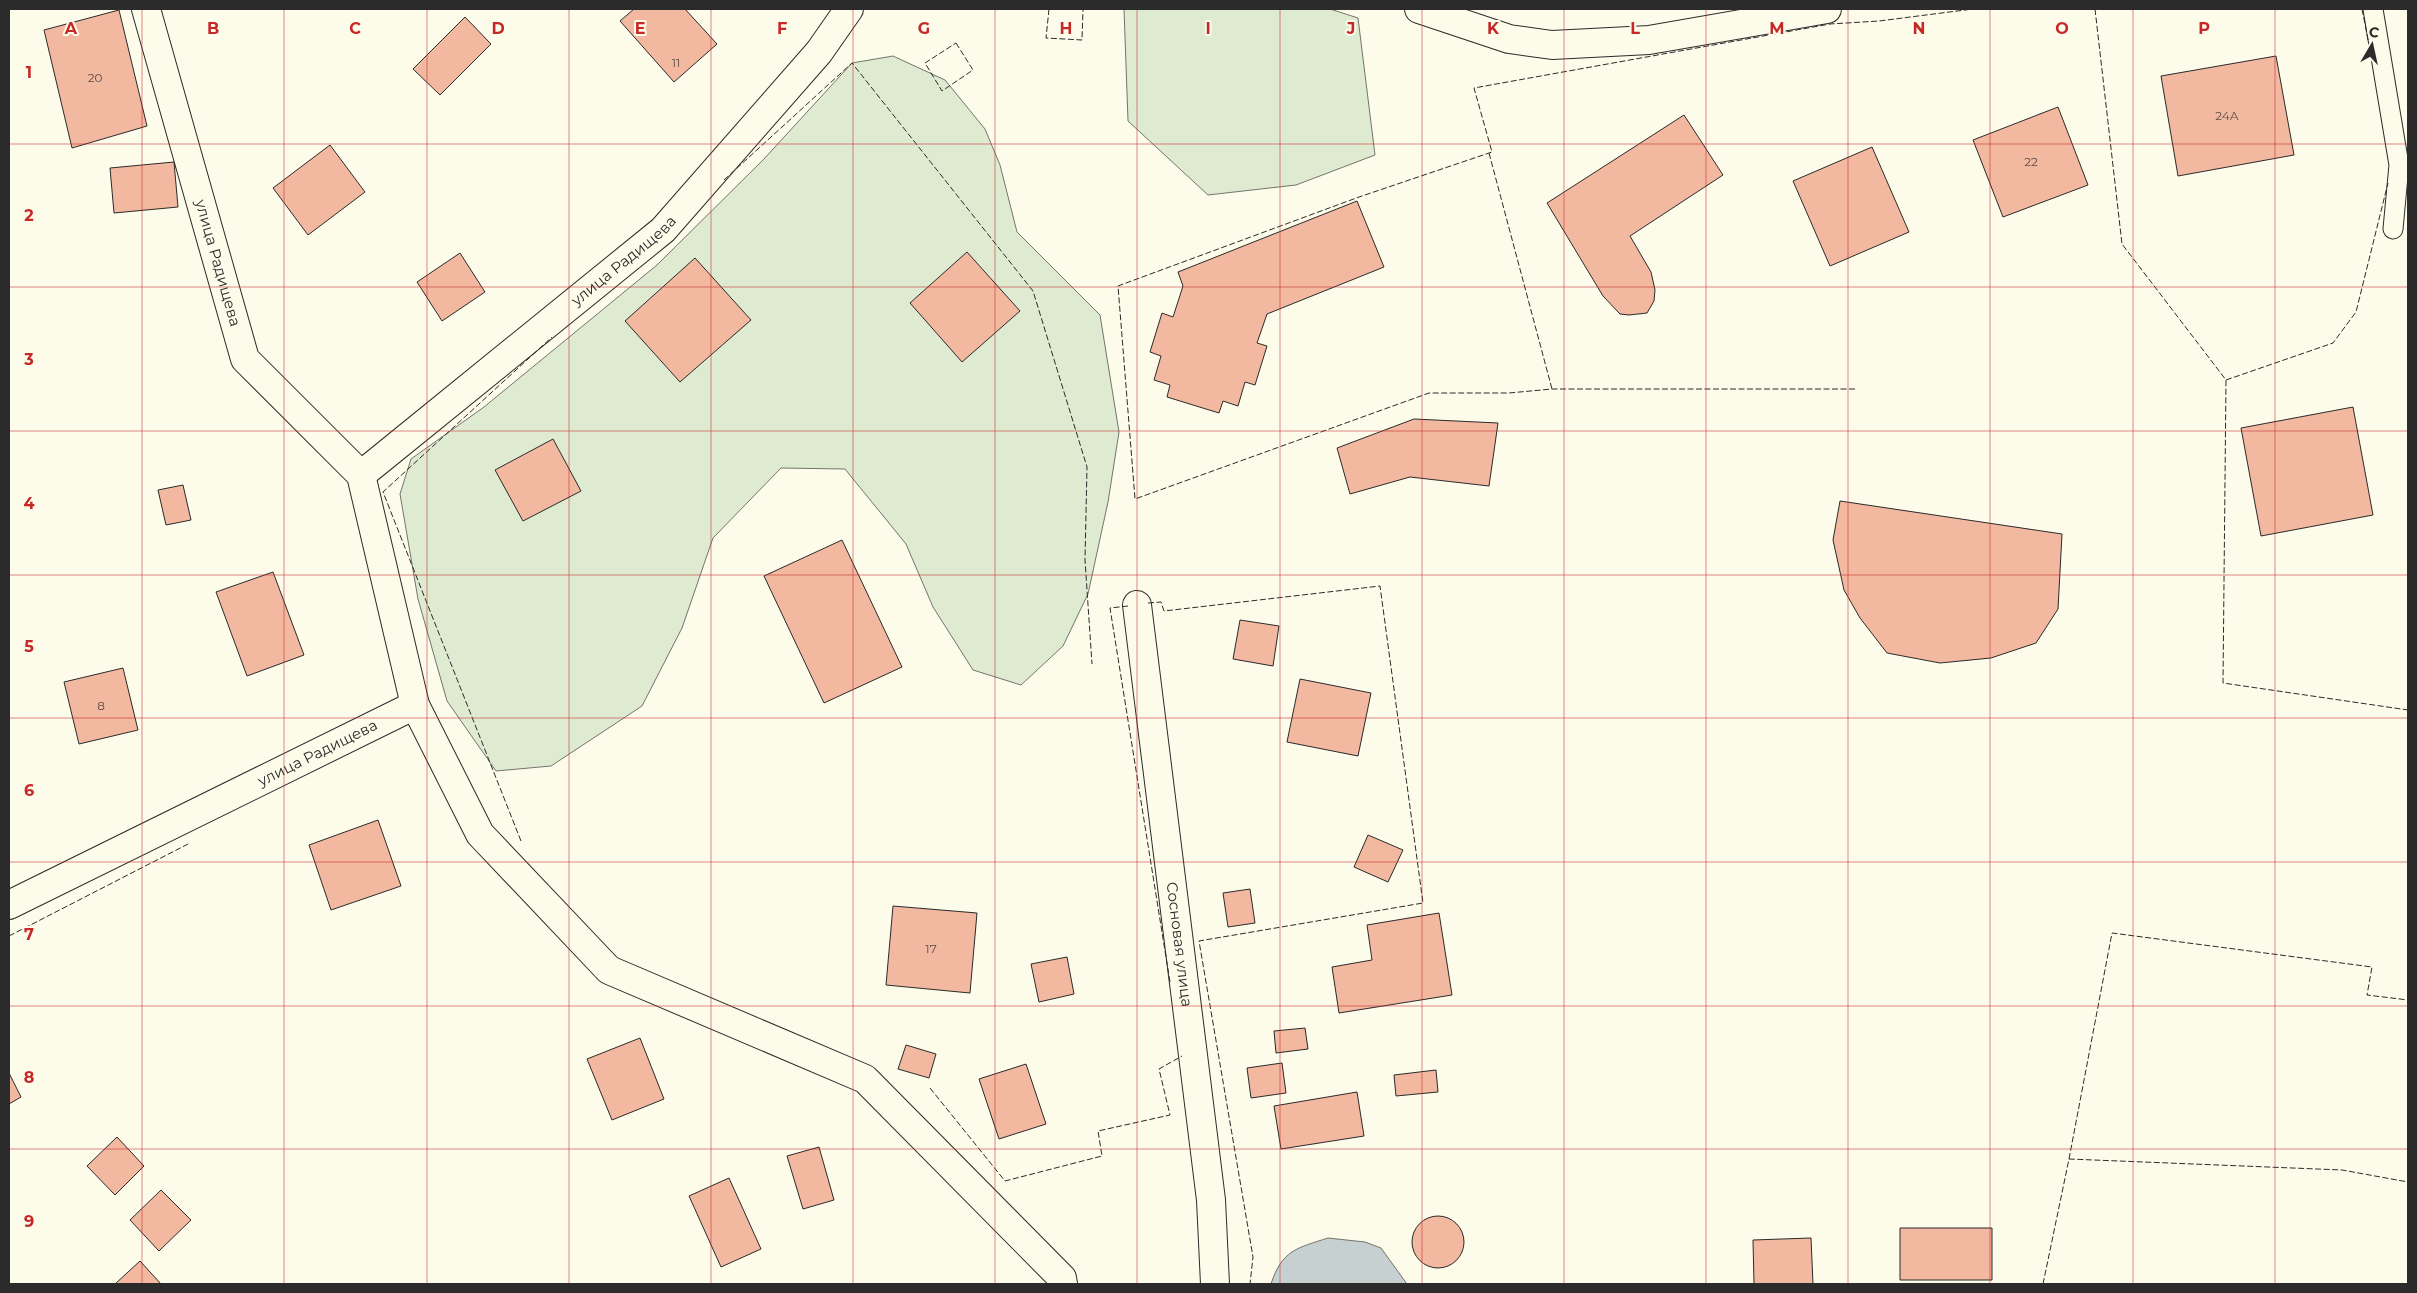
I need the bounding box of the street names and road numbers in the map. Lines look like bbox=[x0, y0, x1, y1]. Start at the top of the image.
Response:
street label: улица Радищева bbox=[191, 196, 245, 329]
street label: улица Радищева bbox=[566, 212, 680, 310]
street label: улица Радищева bbox=[253, 715, 380, 790]
street label: Сосновая улица bbox=[1163, 881, 1197, 1008]

